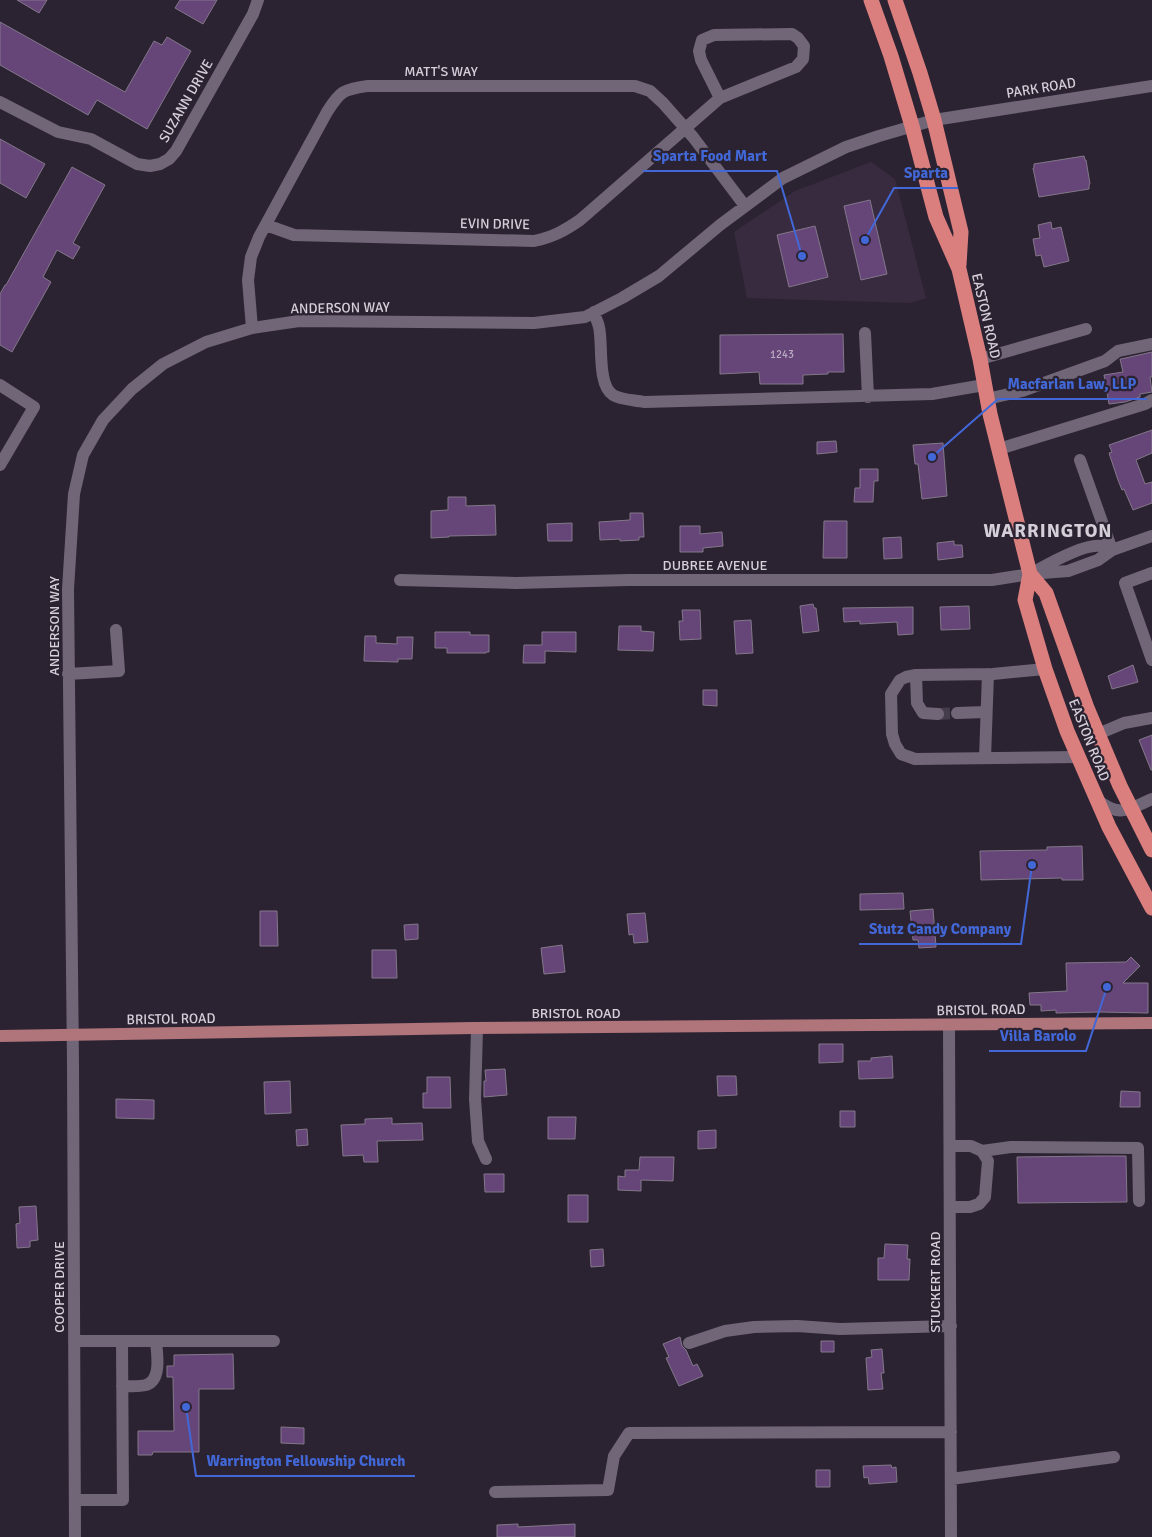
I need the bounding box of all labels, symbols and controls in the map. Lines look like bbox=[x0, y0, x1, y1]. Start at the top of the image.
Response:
street label: SUZANN DRIVE bbox=[155, 56, 217, 146]
street label: MATT'S WAY bbox=[404, 63, 478, 80]
street label: PARK ROAD bbox=[1005, 74, 1077, 102]
callout: Sparta Food Mart bbox=[643, 141, 777, 171]
text: Sparta Food Mart bbox=[653, 147, 767, 165]
callout: Sparta bbox=[894, 158, 958, 188]
text: Sparta bbox=[904, 164, 948, 182]
street label: EVIN DRIVE bbox=[460, 215, 530, 233]
street label: EASTON ROAD bbox=[968, 272, 1004, 360]
street label: ANDERSON WAY bbox=[290, 299, 390, 317]
house number: 1243 bbox=[770, 348, 794, 361]
callout: Macfarlan Law, LLP bbox=[998, 369, 1147, 399]
text: Macfarlan Law, LLP bbox=[1008, 375, 1137, 393]
district label: WARRINGTON bbox=[983, 519, 1113, 543]
street label: DUBREE AVENUE bbox=[663, 557, 768, 574]
street label: ANDERSON WAY bbox=[46, 576, 63, 676]
street label: EASTON ROAD bbox=[1065, 696, 1113, 784]
callout: Stutz Candy Company bbox=[859, 914, 1021, 944]
text: Stutz Candy Company bbox=[869, 920, 1012, 938]
street label: BRISTOL ROAD bbox=[936, 1001, 1026, 1019]
street label: BRISTOL ROAD bbox=[531, 1005, 621, 1022]
street label: BRISTOL ROAD bbox=[126, 1010, 216, 1028]
callout: Villa Barolo bbox=[989, 1021, 1086, 1051]
text: Villa Barolo bbox=[1000, 1027, 1077, 1045]
street label: STUCKERT ROAD bbox=[927, 1231, 944, 1333]
street label: COOPER DRIVE bbox=[51, 1241, 68, 1333]
callout: Warrington Fellowship Church bbox=[196, 1446, 415, 1476]
text: Warrington Fellowship Church bbox=[207, 1452, 405, 1470]

